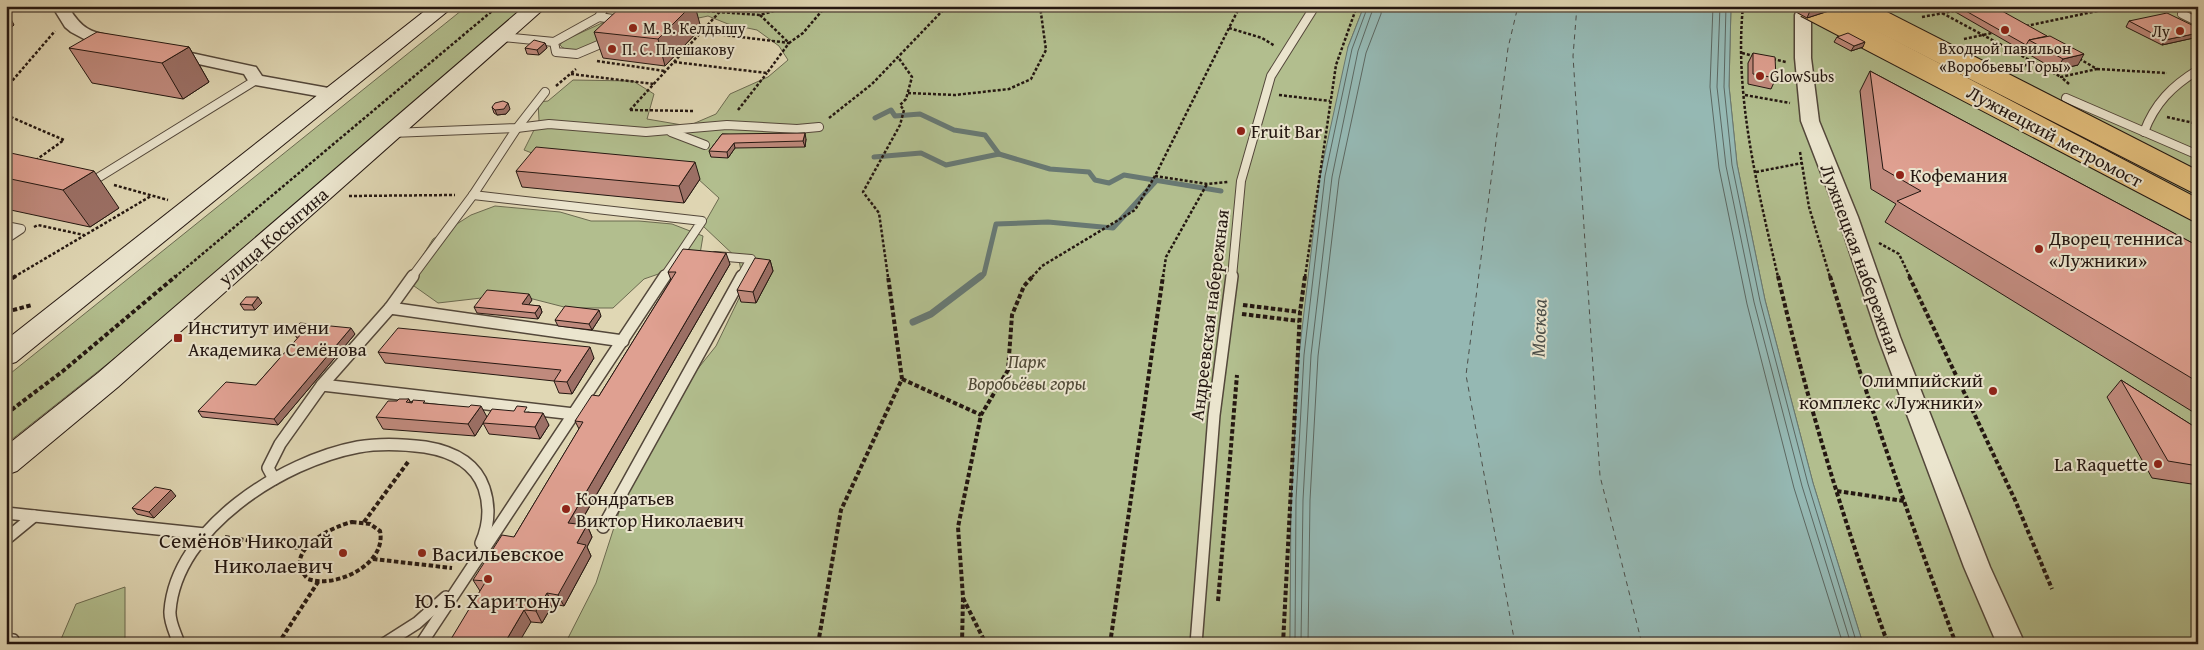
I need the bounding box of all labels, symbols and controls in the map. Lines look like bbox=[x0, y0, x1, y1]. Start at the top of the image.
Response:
place label: М. В. Келдышу bbox=[643, 16, 746, 40]
place label: Лу bbox=[2152, 19, 2170, 43]
marker: М. В. Келдышу bbox=[627, 22, 639, 34]
marker: Входной павильон «Воробьевы Горы» bbox=[1999, 24, 2011, 36]
marker: Лу bbox=[2174, 25, 2186, 37]
place label: Входной павильон «Воробьевы Горы» bbox=[1939, 36, 2071, 78]
place label: П. С. Плешакову bbox=[622, 37, 735, 61]
marker: П. С. Плешакову bbox=[606, 43, 618, 55]
place label: GlowSubs bbox=[1770, 64, 1834, 88]
marker: GlowSubs bbox=[1754, 70, 1766, 82]
street label: Лужнецкий метромост bbox=[1962, 78, 2149, 195]
place label: Fruit Bar bbox=[1251, 117, 1322, 145]
marker: Fruit Bar bbox=[1235, 125, 1247, 137]
street label: Лужнецкая набережная bbox=[1814, 160, 1909, 358]
place label: Кофемания bbox=[1910, 161, 2008, 189]
marker: Кофемания bbox=[1894, 169, 1906, 181]
street label: улица Косыгина bbox=[211, 180, 334, 292]
street label: Андреевская набережная bbox=[1182, 207, 1236, 422]
place label: Дворец тенниса «Лужники» bbox=[2048, 224, 2183, 274]
marker: Дворец тенниса «Лужники» bbox=[2033, 243, 2045, 255]
water label: Москва bbox=[1522, 297, 1554, 358]
place label: Институт имени Академика Семёнова bbox=[188, 313, 367, 363]
marker: Институт имени Академика Семёнова bbox=[172, 332, 184, 344]
park label: Парк Воробьёвы горы bbox=[967, 347, 1087, 397]
place label: Олимпийский комплекс «Лужники» bbox=[1799, 366, 1983, 416]
marker: Олимпийский комплекс «Лужники» bbox=[1987, 385, 1999, 397]
place label: La Raquette bbox=[2054, 450, 2148, 478]
marker: La Raquette bbox=[2152, 458, 2164, 470]
place label: Кондратьев Виктор Николаевич bbox=[576, 484, 744, 534]
marker: Кондратьев Виктор Николаевич bbox=[560, 503, 572, 515]
place label: Семёнов Николай Николаевич bbox=[159, 524, 333, 581]
place label: Васильевское bbox=[432, 537, 564, 569]
marker: Семёнов Николай Николаевич bbox=[337, 547, 349, 559]
marker: Васильевское bbox=[416, 547, 428, 559]
marker: Ю. Б. Харитону bbox=[482, 573, 494, 585]
place label: Ю. Б. Харитону bbox=[415, 584, 561, 616]

